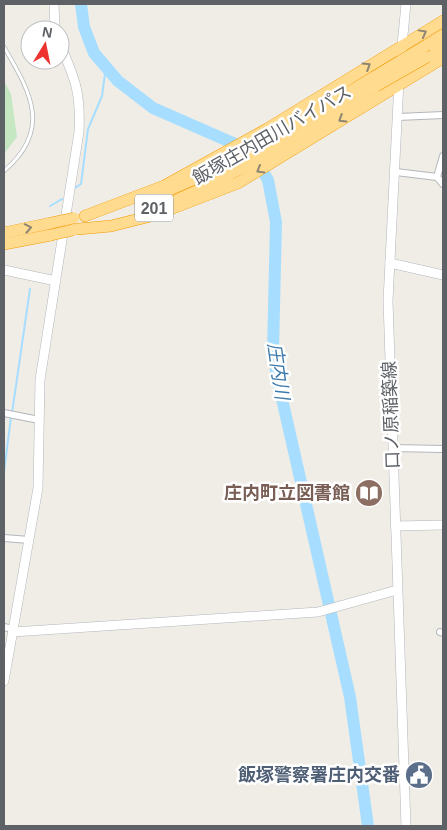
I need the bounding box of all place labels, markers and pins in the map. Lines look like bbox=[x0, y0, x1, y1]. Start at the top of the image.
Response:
library icon: 庄内町立図書館 bbox=[354, 478, 384, 508]
place label: 庄内町立図書館 bbox=[224, 483, 350, 503]
public building icon: 飯塚警察署庄内交番 bbox=[404, 760, 434, 790]
place label: 飯塚警察署庄内交番 bbox=[238, 765, 400, 785]

